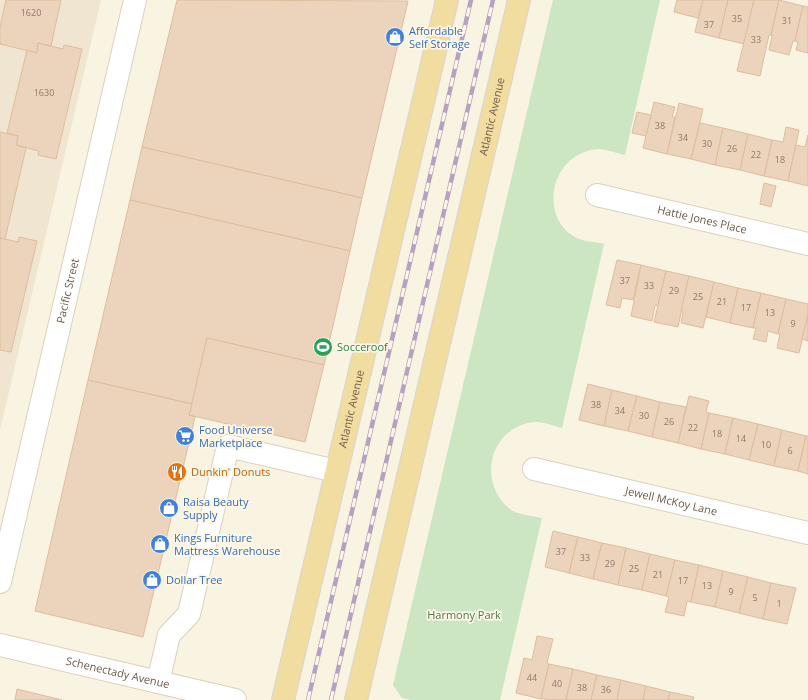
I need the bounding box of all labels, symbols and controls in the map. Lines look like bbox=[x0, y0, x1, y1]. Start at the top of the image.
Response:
house number: 1620 bbox=[21, 6, 41, 19]
house number: 35 bbox=[732, 12, 742, 25]
house number: 31 bbox=[782, 14, 792, 27]
house number: 37 bbox=[704, 18, 714, 31]
place label: Affordable Self Storage bbox=[409, 23, 470, 51]
shop icon: Affordable Self Storage bbox=[384, 26, 406, 48]
house number: 33 bbox=[751, 33, 761, 46]
street label: Atlantic Avenue bbox=[475, 76, 508, 157]
house number: 1630 bbox=[34, 86, 54, 99]
house number: 38 bbox=[655, 119, 665, 132]
house number: 34 bbox=[678, 131, 688, 144]
house number: 30 bbox=[702, 137, 712, 150]
house number: 26 bbox=[727, 142, 737, 155]
house number: 22 bbox=[751, 148, 761, 161]
house number: 18 bbox=[775, 153, 785, 166]
street label: Hattie Jones Place bbox=[656, 201, 749, 237]
street label: Pacific Street bbox=[52, 257, 82, 325]
house number: 37 bbox=[620, 274, 630, 287]
house number: 33 bbox=[644, 279, 654, 292]
house number: 29 bbox=[669, 284, 679, 297]
house number: 25 bbox=[693, 290, 703, 303]
house number: 21 bbox=[717, 295, 727, 308]
house number: 17 bbox=[741, 301, 751, 314]
house number: 13 bbox=[765, 306, 775, 319]
house number: 9 bbox=[790, 317, 796, 330]
sports icon: Socceroof bbox=[312, 336, 334, 358]
place label: Socceroof bbox=[337, 339, 389, 354]
street label: Atlantic Avenue bbox=[334, 368, 367, 449]
house number: 38 bbox=[591, 398, 601, 411]
house number: 34 bbox=[615, 404, 625, 417]
house number: 30 bbox=[639, 409, 649, 422]
house number: 26 bbox=[664, 415, 674, 428]
house number: 22 bbox=[688, 421, 698, 434]
place label: Food Universe Marketplace bbox=[199, 422, 273, 450]
supermarket icon: Food Universe Marketplace bbox=[174, 425, 196, 447]
house number: 18 bbox=[712, 427, 722, 440]
house number: 14 bbox=[736, 432, 746, 445]
house number: 10 bbox=[761, 438, 771, 451]
house number: 6 bbox=[787, 444, 793, 457]
restaurant icon: Dunkin' Donuts bbox=[166, 461, 188, 483]
place label: Dunkin' Donuts bbox=[191, 464, 270, 479]
street label: Jewell McKoy Lane bbox=[623, 482, 719, 519]
place label: Raisa Beauty Supply bbox=[183, 494, 249, 522]
shop icon: Raisa Beauty Supply bbox=[158, 497, 180, 519]
place label: Kings Furniture Mattress Warehouse bbox=[174, 530, 280, 558]
shop icon: Kings Furniture Mattress Warehouse bbox=[149, 533, 171, 555]
house number: 37 bbox=[556, 545, 566, 558]
house number: 33 bbox=[580, 551, 590, 564]
house number: 29 bbox=[605, 557, 615, 570]
house number: 25 bbox=[629, 562, 639, 575]
house number: 21 bbox=[653, 568, 663, 581]
shop icon: Dollar Tree bbox=[141, 569, 163, 591]
place label: Dollar Tree bbox=[166, 572, 223, 587]
house number: 17 bbox=[678, 574, 688, 587]
house number: 13 bbox=[702, 579, 712, 592]
house number: 9 bbox=[728, 585, 734, 598]
house number: 5 bbox=[752, 591, 758, 604]
house number: 1 bbox=[776, 597, 782, 610]
park label: Harmony Park bbox=[427, 607, 501, 622]
street label: Schenectady Avenue bbox=[65, 653, 171, 691]
house number: 44 bbox=[527, 671, 537, 684]
house number: 40 bbox=[552, 677, 562, 690]
house number: 38 bbox=[577, 681, 587, 694]
house number: 36 bbox=[601, 683, 611, 696]

